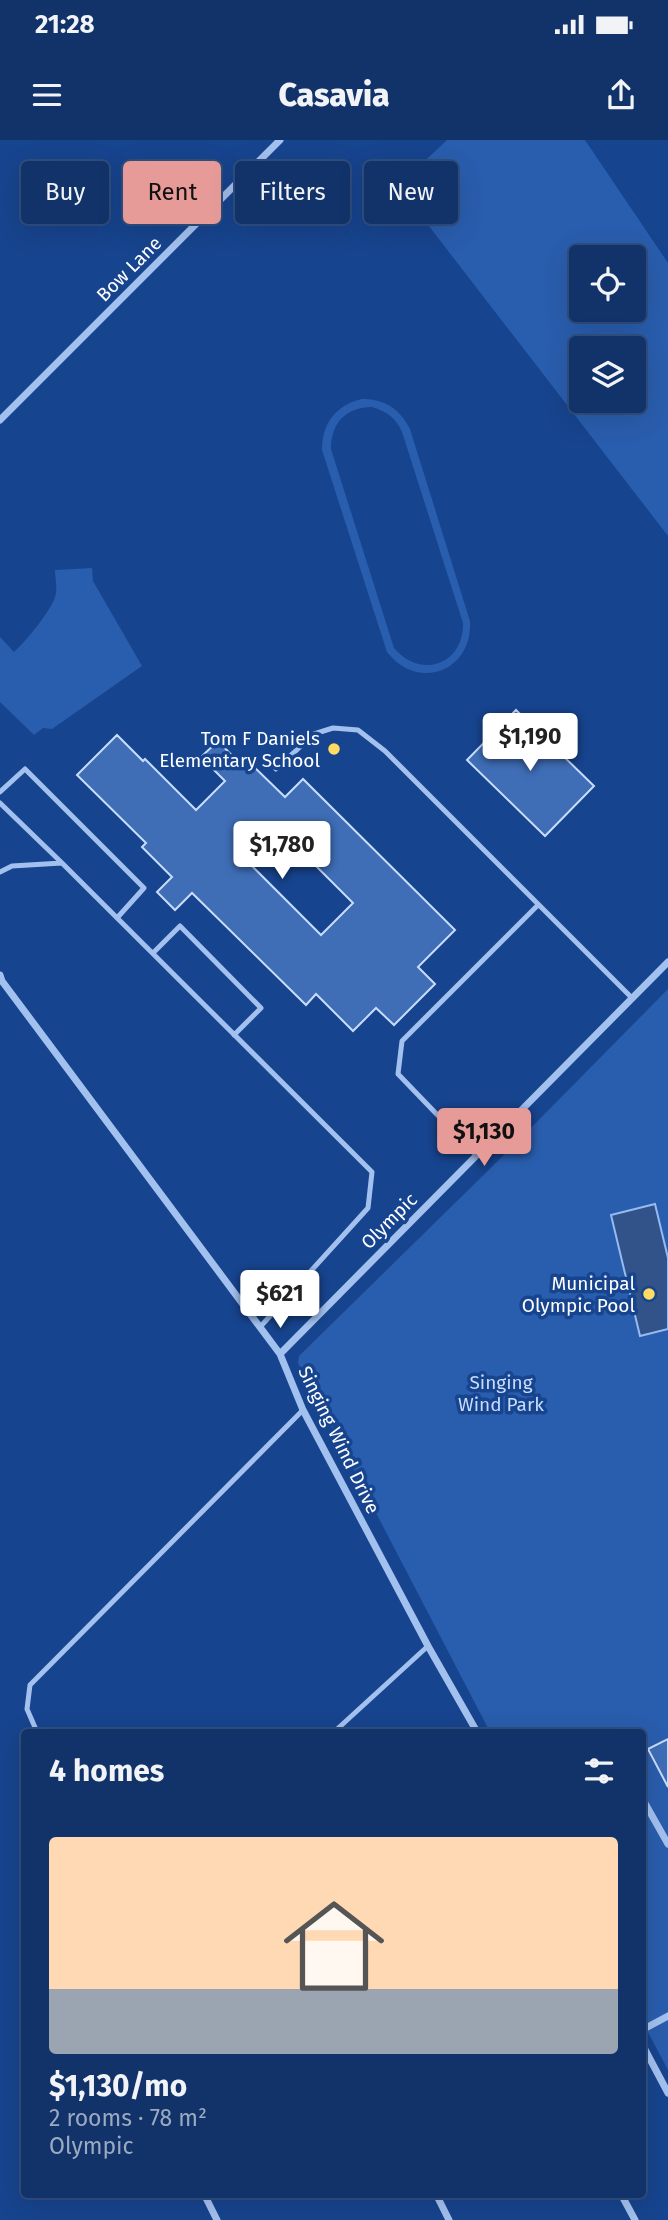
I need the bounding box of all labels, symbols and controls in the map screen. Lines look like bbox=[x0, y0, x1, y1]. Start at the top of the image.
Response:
text: 21:28 bbox=[35, 9, 95, 40]
icon: menu bbox=[28, 76, 66, 114]
text: Casavia bbox=[278, 76, 390, 114]
icon: share bbox=[602, 76, 640, 114]
chip: Buy bbox=[21, 161, 109, 224]
chip: Rent bbox=[123, 161, 221, 224]
chip: Filters bbox=[235, 161, 350, 224]
chip: New bbox=[364, 161, 458, 224]
street label: Bow Lane bbox=[92, 232, 166, 306]
map controls bbox=[569, 245, 646, 413]
button: locate bbox=[569, 245, 646, 322]
button: layers bbox=[569, 336, 646, 413]
pin: $1,190 bbox=[473, 714, 587, 773]
text: $1,190 bbox=[499, 722, 561, 750]
place label: Tom F Daniels Elementary School bbox=[159, 727, 320, 772]
marker: Tom F Daniels Elementary School bbox=[326, 741, 342, 757]
pin: $1,780 bbox=[225, 822, 339, 881]
text: $1,780 bbox=[249, 830, 315, 858]
pin: $1,130 bbox=[427, 1108, 541, 1168]
text: $1,130 bbox=[453, 1117, 515, 1145]
street label: Olympic bbox=[356, 1188, 422, 1254]
pin: $621 bbox=[239, 1270, 321, 1330]
place label: Municipal Olympic Pool bbox=[522, 1272, 635, 1317]
text: $621 bbox=[256, 1279, 304, 1307]
marker: Municipal Olympic Pool bbox=[641, 1286, 657, 1302]
street label: Singing Wind Drive bbox=[293, 1362, 385, 1518]
park label: Singing Wind Park bbox=[458, 1371, 544, 1416]
icon: filters bbox=[580, 1752, 618, 1790]
text: 4 homes bbox=[49, 1753, 164, 1789]
icon: home bbox=[271, 1883, 397, 2009]
text: $1,130/mo bbox=[49, 2068, 187, 2104]
text: 2 rooms · 78 m² bbox=[49, 2104, 207, 2132]
text: Olympic bbox=[49, 2132, 134, 2160]

